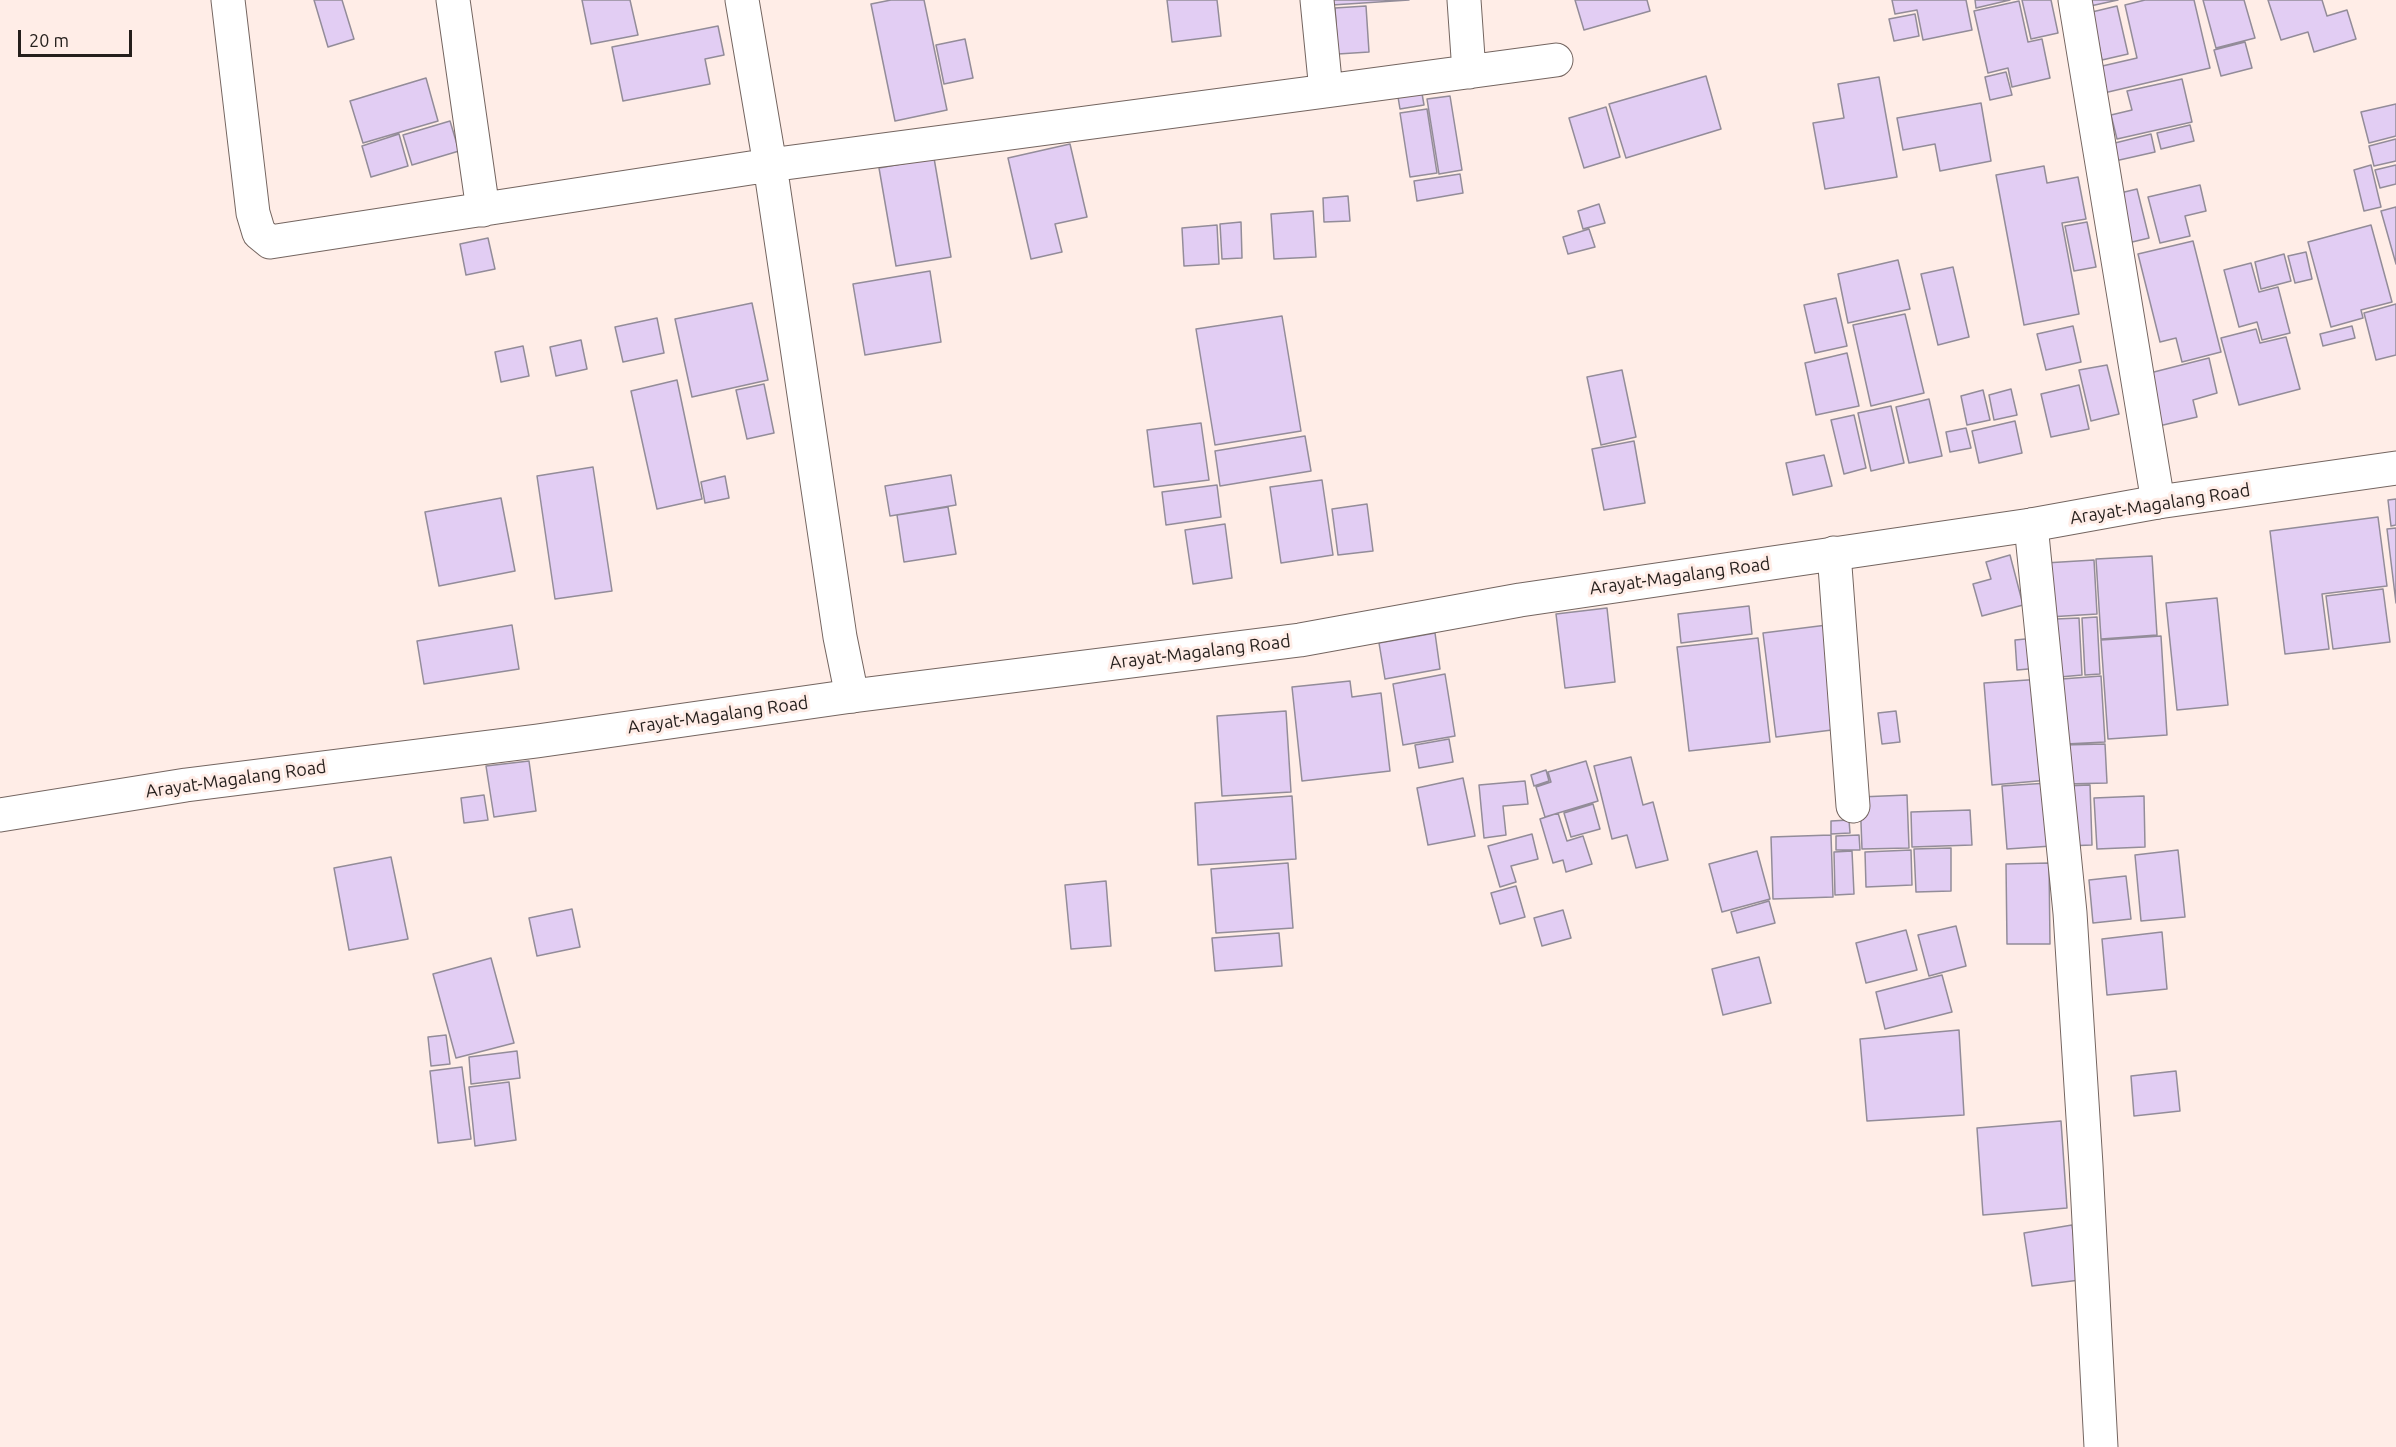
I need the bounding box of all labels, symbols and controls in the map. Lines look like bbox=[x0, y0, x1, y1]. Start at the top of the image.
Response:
scale bar bbox=[21, 18, 135, 56]
text: 20 m bbox=[29, 30, 69, 50]
street label: Arayat-Magalang Road bbox=[2068, 479, 2252, 529]
street label: Arayat-Magalang Road bbox=[1588, 553, 1772, 599]
street label: Arayat-Magalang Road bbox=[1108, 630, 1292, 674]
street label: Arayat-Magalang Road bbox=[626, 692, 810, 738]
street label: Arayat-Magalang Road bbox=[144, 756, 328, 802]

